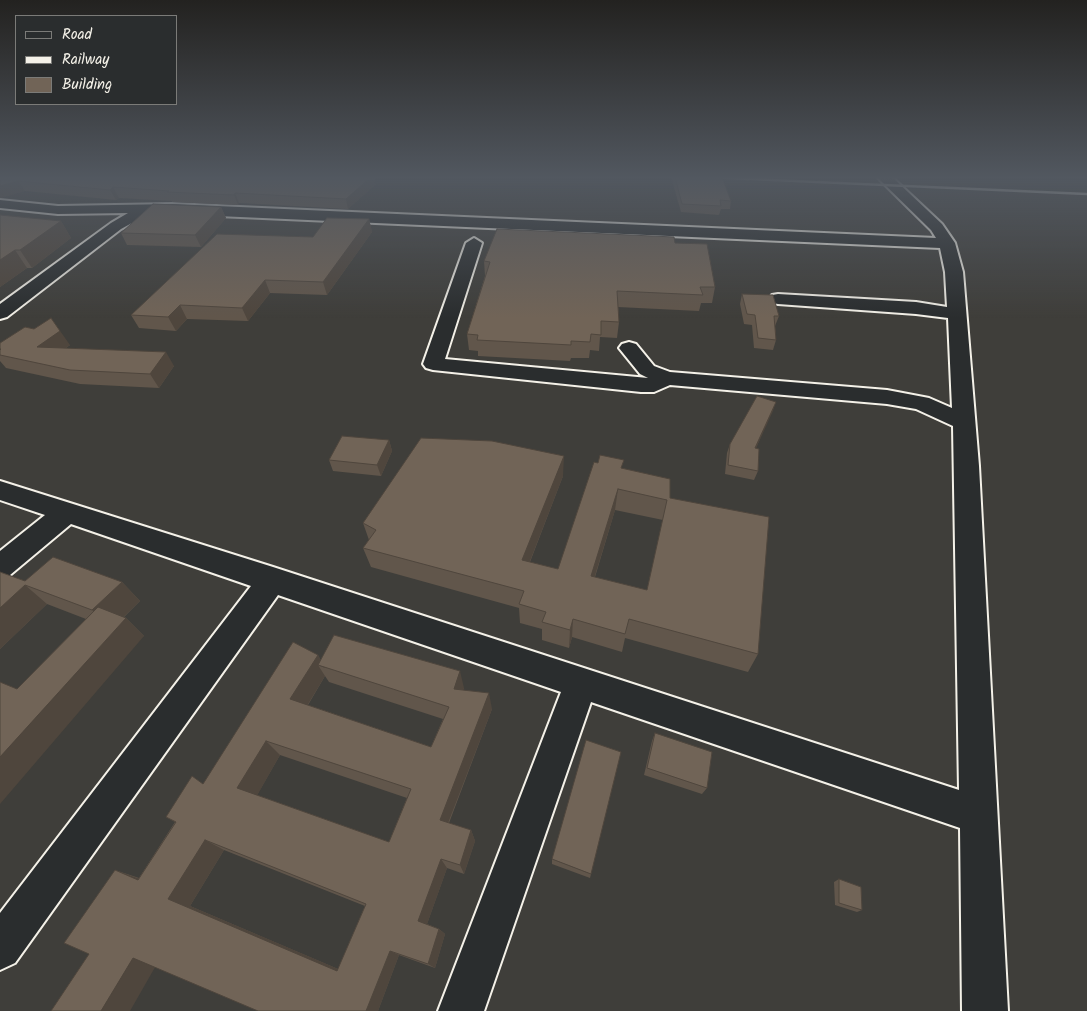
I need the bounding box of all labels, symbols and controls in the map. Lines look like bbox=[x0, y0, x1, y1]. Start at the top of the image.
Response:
legend bbox=[15, 15, 178, 105]
text: Road bbox=[62, 23, 92, 47]
text: Railway bbox=[62, 48, 109, 72]
text: Building bbox=[62, 73, 112, 97]

